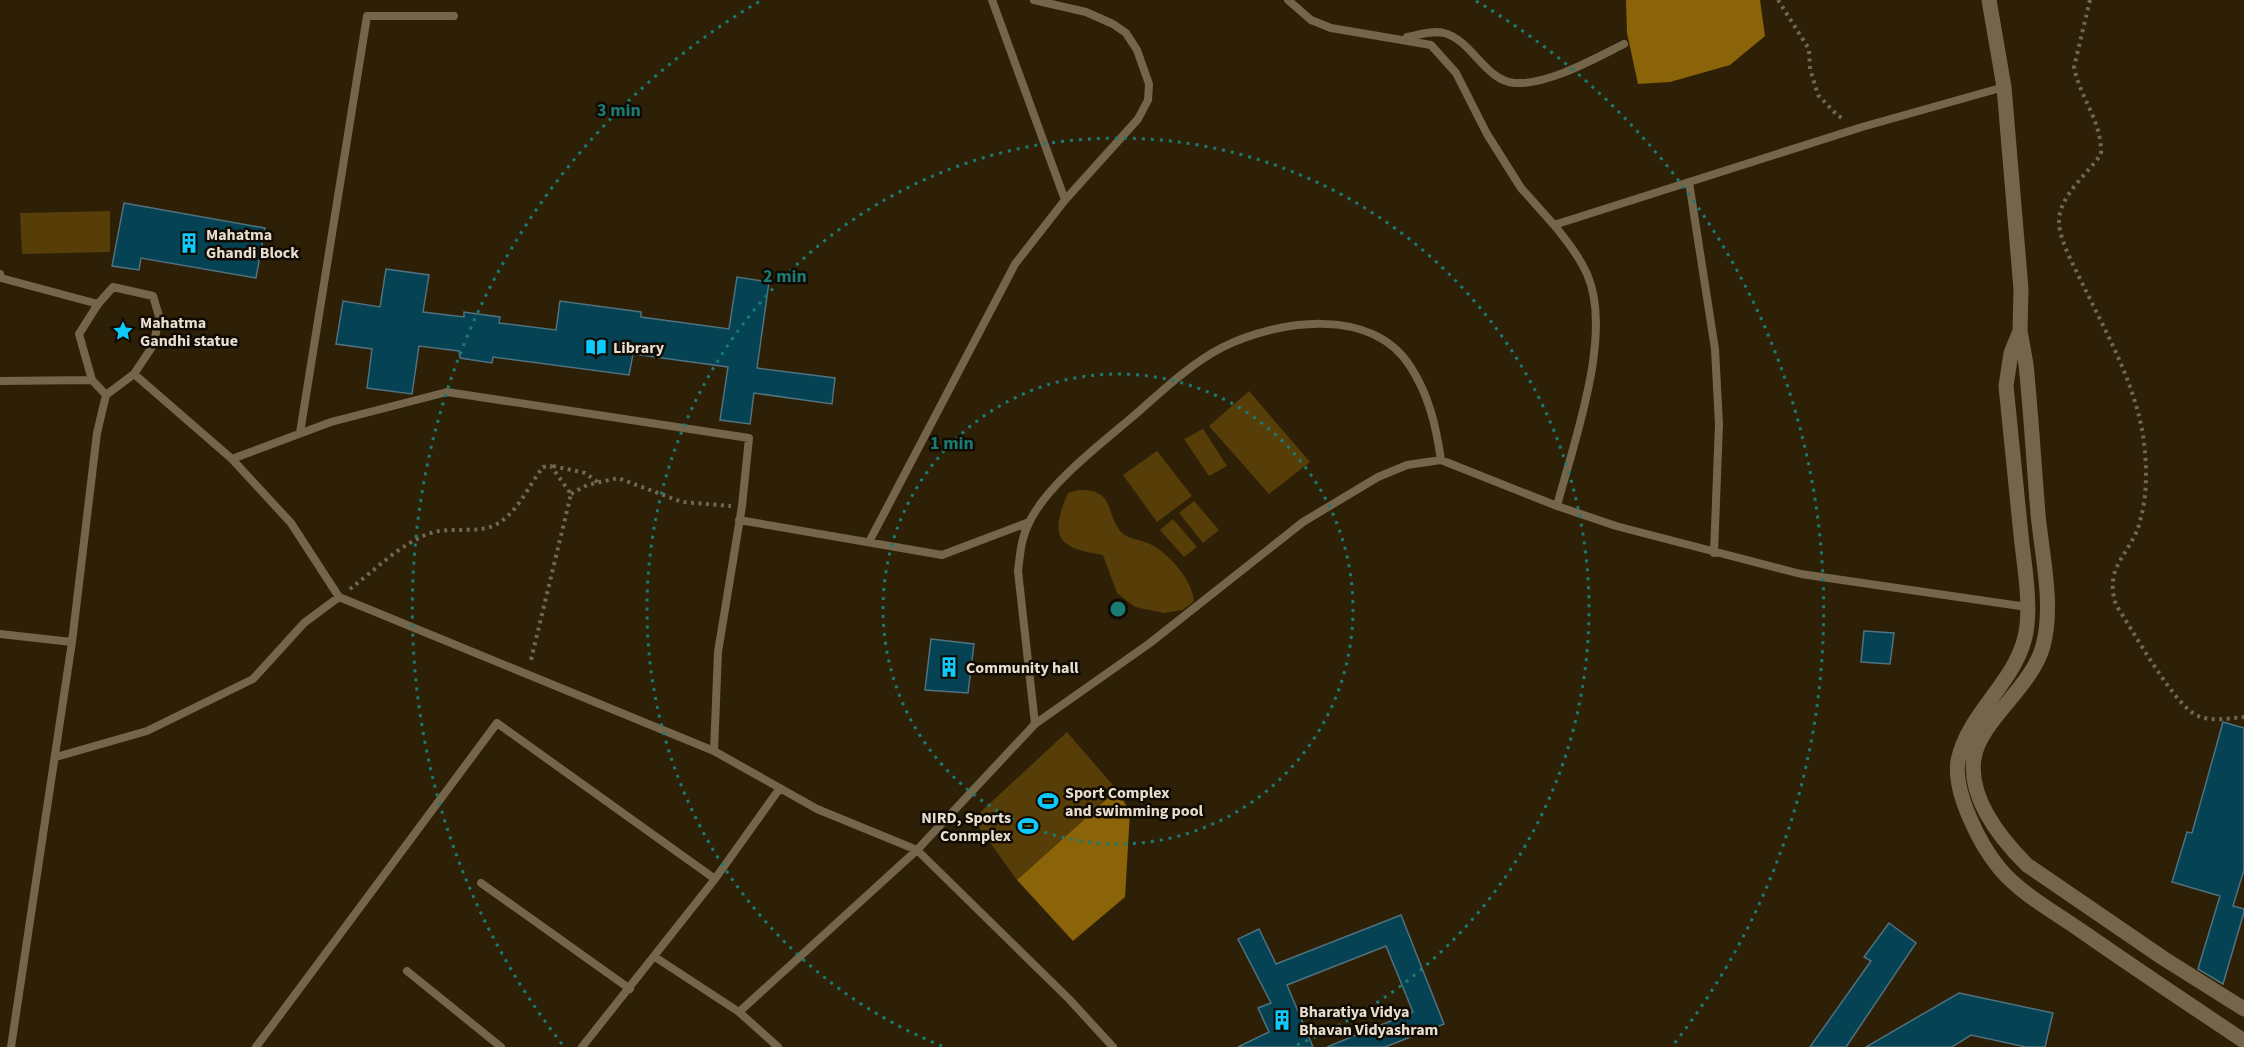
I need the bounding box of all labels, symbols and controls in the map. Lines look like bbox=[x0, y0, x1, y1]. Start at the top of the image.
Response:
text: 3 min bbox=[597, 98, 641, 123]
place label: Mahatma Ghandi Block bbox=[206, 224, 299, 264]
building icon: Mahatma Ghandi Block bbox=[177, 231, 201, 255]
text: 2 min bbox=[763, 264, 807, 289]
place label: Mahatma Gandhi statue bbox=[140, 312, 238, 352]
place icon: Mahatma Gandhi statue bbox=[111, 319, 135, 343]
library icon: Library bbox=[584, 335, 608, 359]
place label: Library bbox=[613, 337, 665, 359]
text: 1 min bbox=[930, 431, 974, 456]
centre of rings bbox=[1108, 599, 1128, 619]
building icon: Community hall bbox=[937, 655, 961, 679]
place label: Community hall bbox=[966, 657, 1079, 679]
place label: Sport Complex and swimming pool bbox=[1065, 782, 1204, 822]
sports icon: Sport Complex and swimming pool bbox=[1036, 789, 1060, 813]
place label: NIRD, Sports Conmplex bbox=[921, 807, 1011, 847]
sports icon: NIRD, Sports Conmplex bbox=[1016, 814, 1040, 838]
place label: Bharatiya Vidya Bhavan Vidyashram bbox=[1299, 1001, 1438, 1041]
building icon: Bharatiya Vidya Bhavan Vidyashram bbox=[1270, 1008, 1294, 1032]

